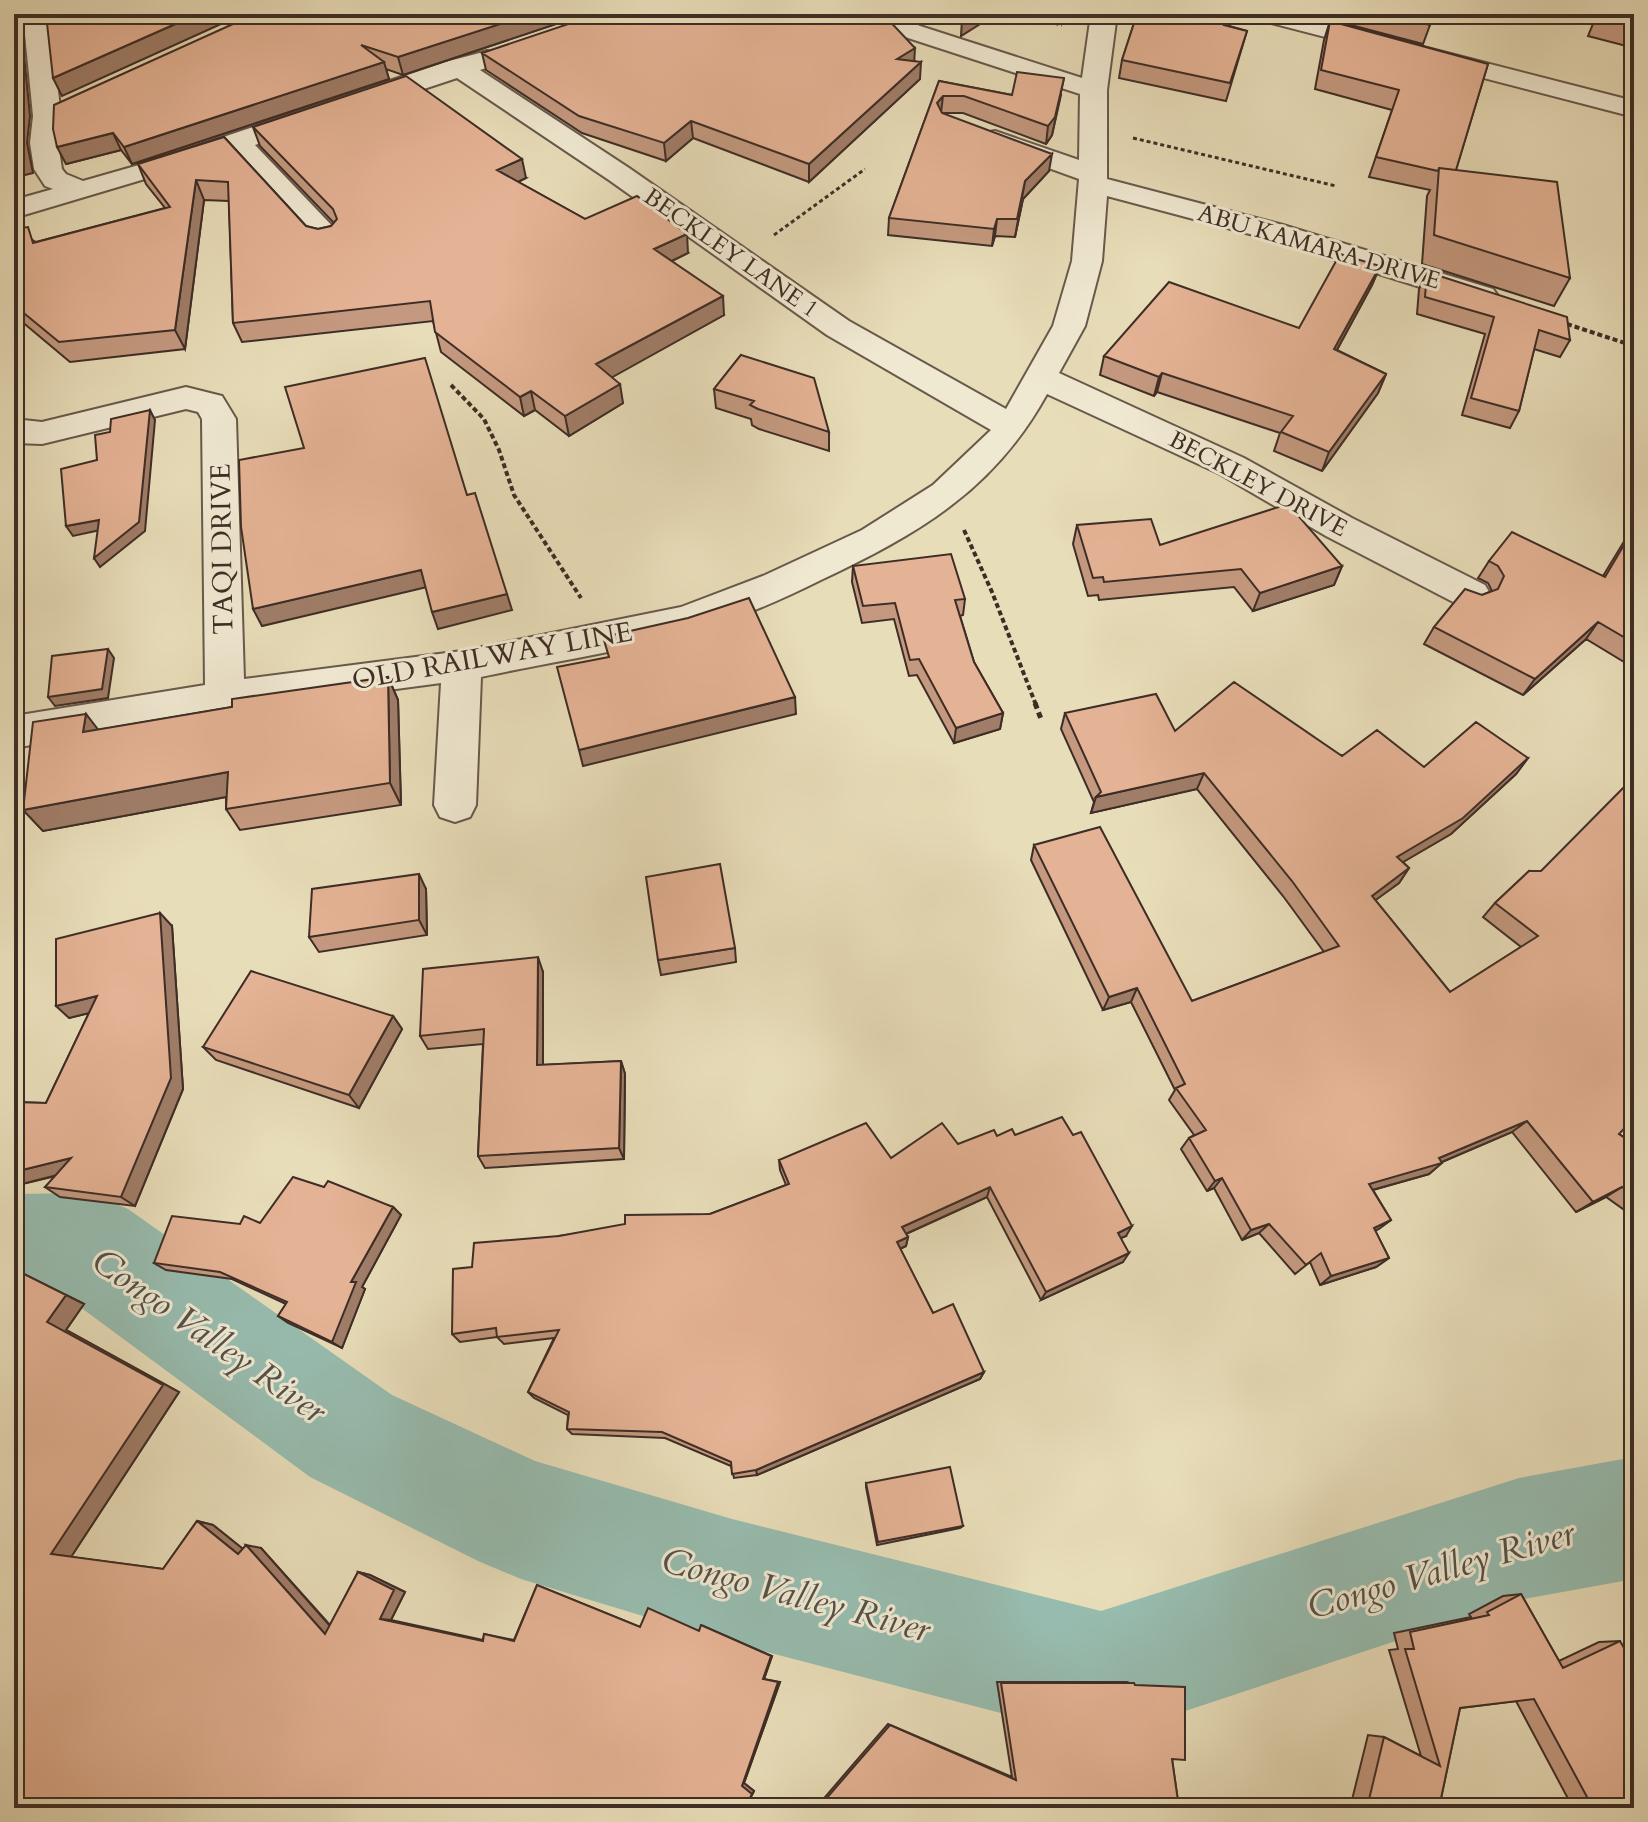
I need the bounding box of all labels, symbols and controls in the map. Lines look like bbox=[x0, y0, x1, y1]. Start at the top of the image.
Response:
street label: BECKLEY LANE 1 bbox=[637, 180, 825, 326]
street label: ABU KAMARA DRIVE bbox=[1194, 197, 1444, 297]
street label: BECKLEY DRIVE bbox=[1163, 423, 1353, 545]
street label: TAQI DRIVE bbox=[202, 463, 242, 635]
street label: OLD RAILWAY LINE bbox=[349, 613, 635, 699]
water label: Congo Valley River bbox=[82, 1237, 337, 1436]
water label: Congo Valley River bbox=[1302, 1508, 1581, 1632]
water label: Congo Valley River bbox=[656, 1536, 937, 1655]

